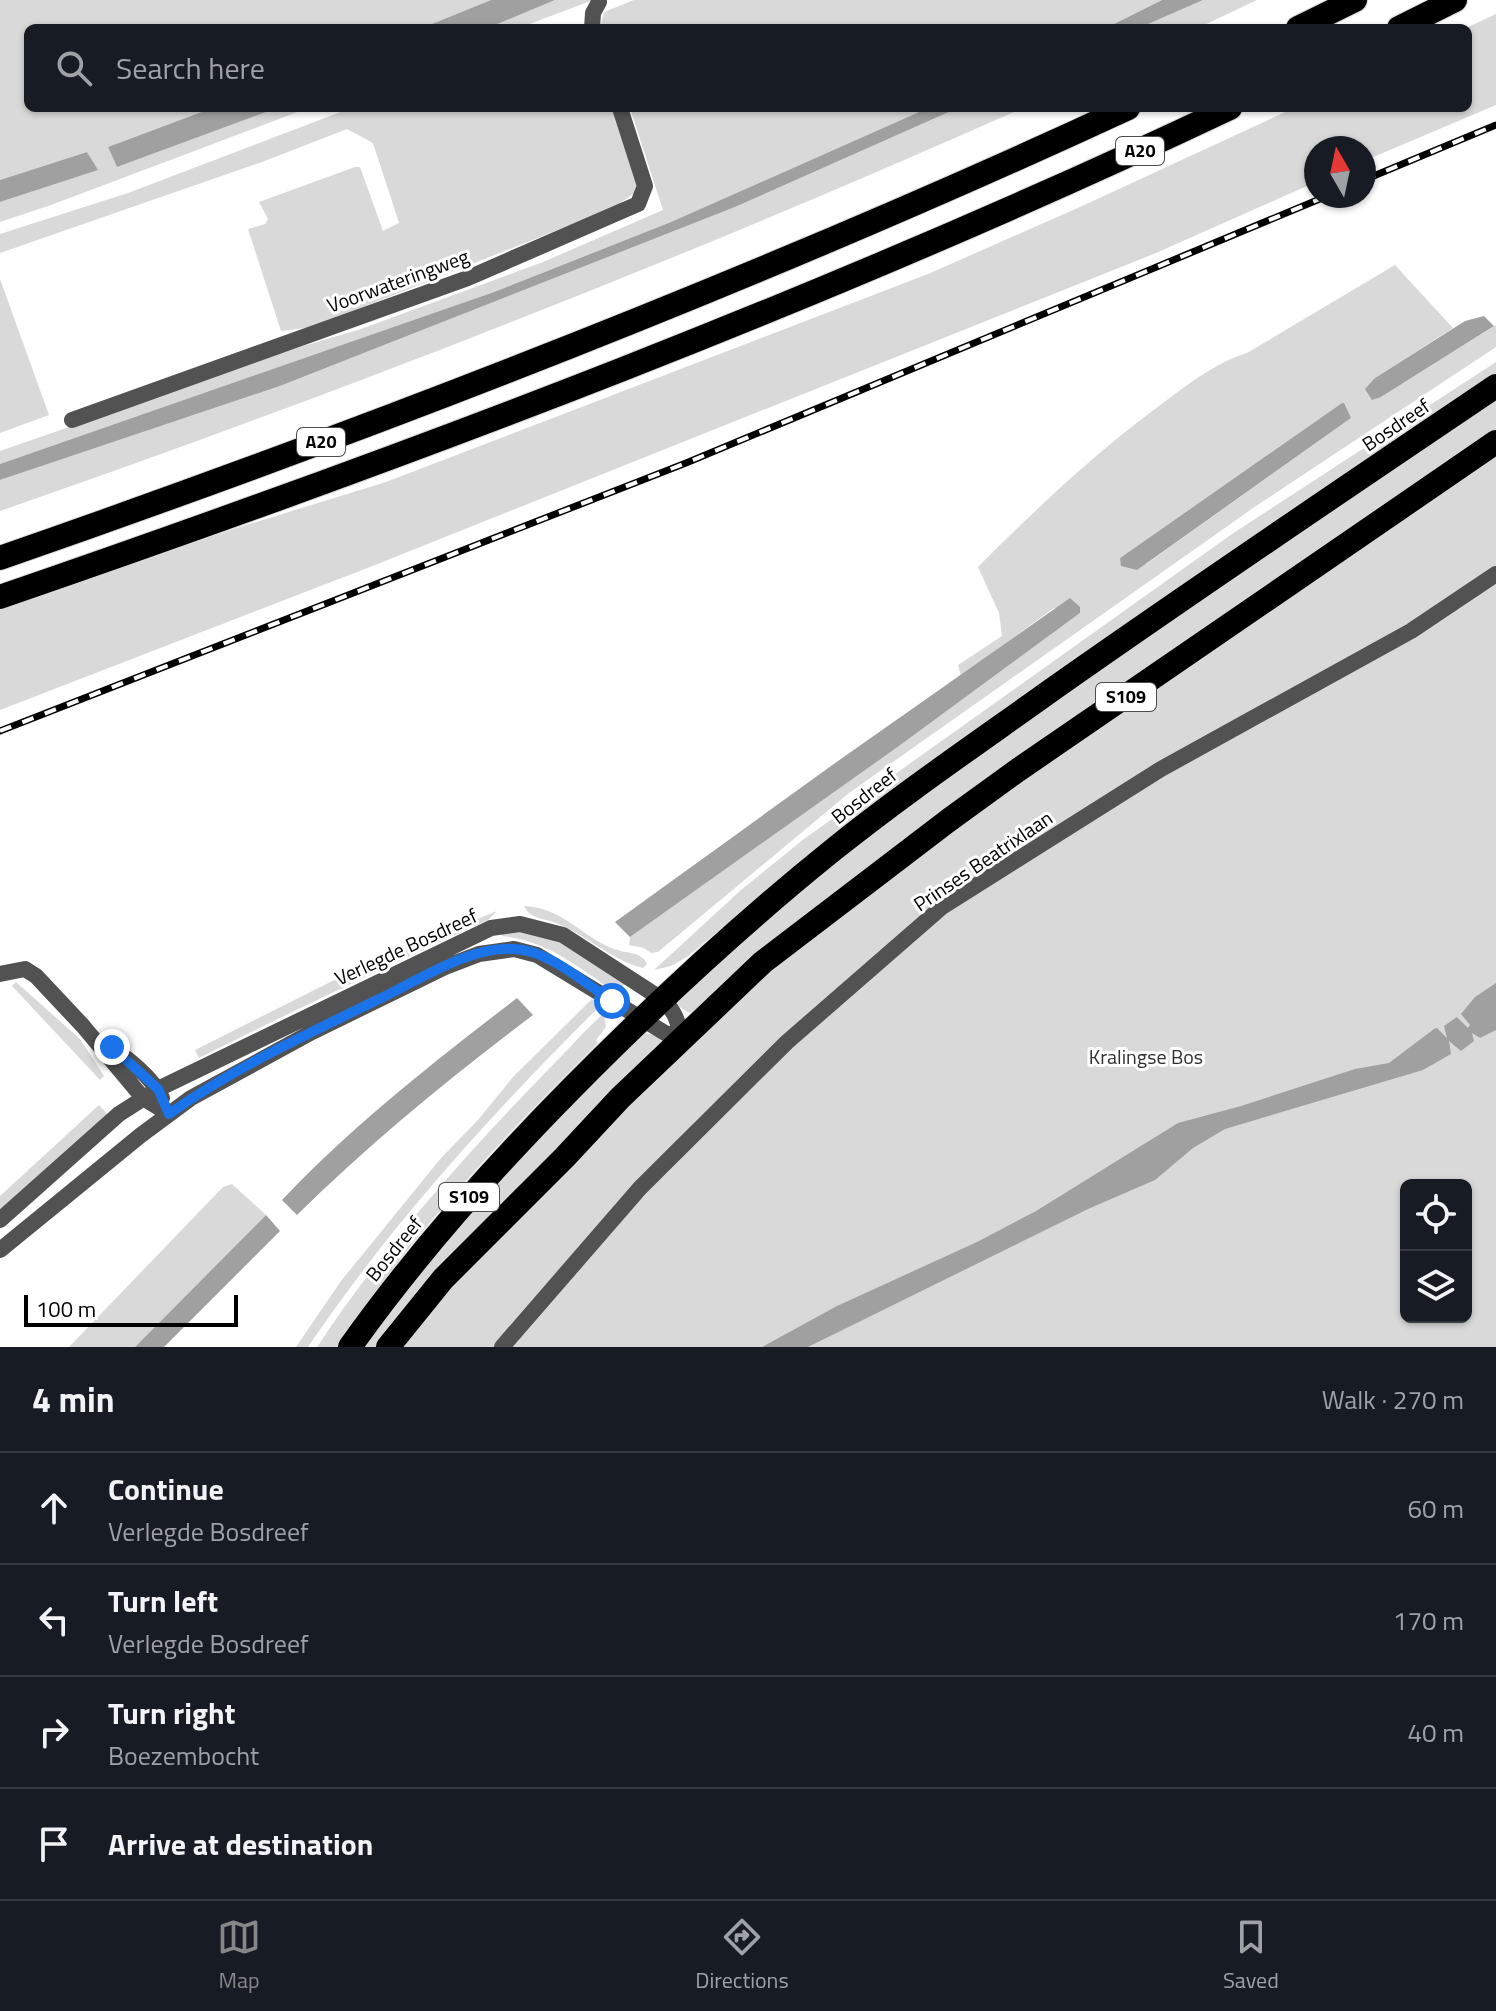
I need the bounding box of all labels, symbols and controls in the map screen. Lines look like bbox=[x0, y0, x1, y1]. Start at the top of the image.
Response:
search box bbox=[24, 24, 1472, 112]
text: Search here bbox=[116, 45, 265, 91]
icon: search bbox=[52, 46, 96, 90]
north arrow bbox=[1304, 136, 1376, 208]
road number: A20 bbox=[1116, 137, 1164, 165]
street label: Voorwateringweg bbox=[322, 240, 473, 321]
street label: Bosdreef bbox=[1355, 390, 1436, 459]
road number: A20 bbox=[297, 428, 345, 456]
road number: S109 bbox=[1096, 683, 1156, 711]
street label: Bosdreef bbox=[824, 760, 904, 831]
street label: Prinses Beatrixlaan bbox=[907, 802, 1059, 919]
street label: Verlegde Bosdreef bbox=[329, 900, 483, 993]
route start bbox=[594, 983, 630, 1019]
route end bbox=[94, 1029, 130, 1065]
park label: Kralingse Bos bbox=[1089, 1041, 1203, 1072]
map controls bbox=[1400, 1179, 1472, 1323]
button: locate bbox=[1400, 1179, 1472, 1251]
road number: S109 bbox=[439, 1183, 499, 1211]
street label: Bosdreef bbox=[358, 1209, 430, 1288]
button: layers bbox=[1400, 1251, 1472, 1323]
scale bar bbox=[24, 1291, 238, 1327]
text: 100 m bbox=[36, 1292, 96, 1326]
text: 4 min bbox=[32, 1373, 115, 1425]
text: Walk · 270 m bbox=[1322, 1380, 1464, 1419]
text: Continue bbox=[108, 1466, 224, 1512]
icon: ahead bbox=[32, 1486, 76, 1530]
text: 60 m bbox=[1407, 1489, 1464, 1528]
text: Verlegde Bosdreef bbox=[108, 1512, 309, 1551]
text: Turn left bbox=[108, 1578, 218, 1624]
icon: left bbox=[32, 1598, 76, 1642]
text: 170 m bbox=[1393, 1601, 1464, 1640]
text: Verlegde Bosdreef bbox=[108, 1624, 309, 1663]
text: Turn right bbox=[108, 1690, 236, 1736]
icon: right bbox=[32, 1710, 76, 1754]
text: 40 m bbox=[1407, 1713, 1464, 1752]
text: Boezembocht bbox=[108, 1736, 259, 1775]
text: Arrive at destination bbox=[108, 1821, 373, 1867]
icon: arrive bbox=[32, 1822, 76, 1866]
tab: Map bbox=[217, 1915, 261, 1997]
tab: Directions bbox=[695, 1915, 789, 1997]
tab: Saved bbox=[1223, 1915, 1279, 1997]

